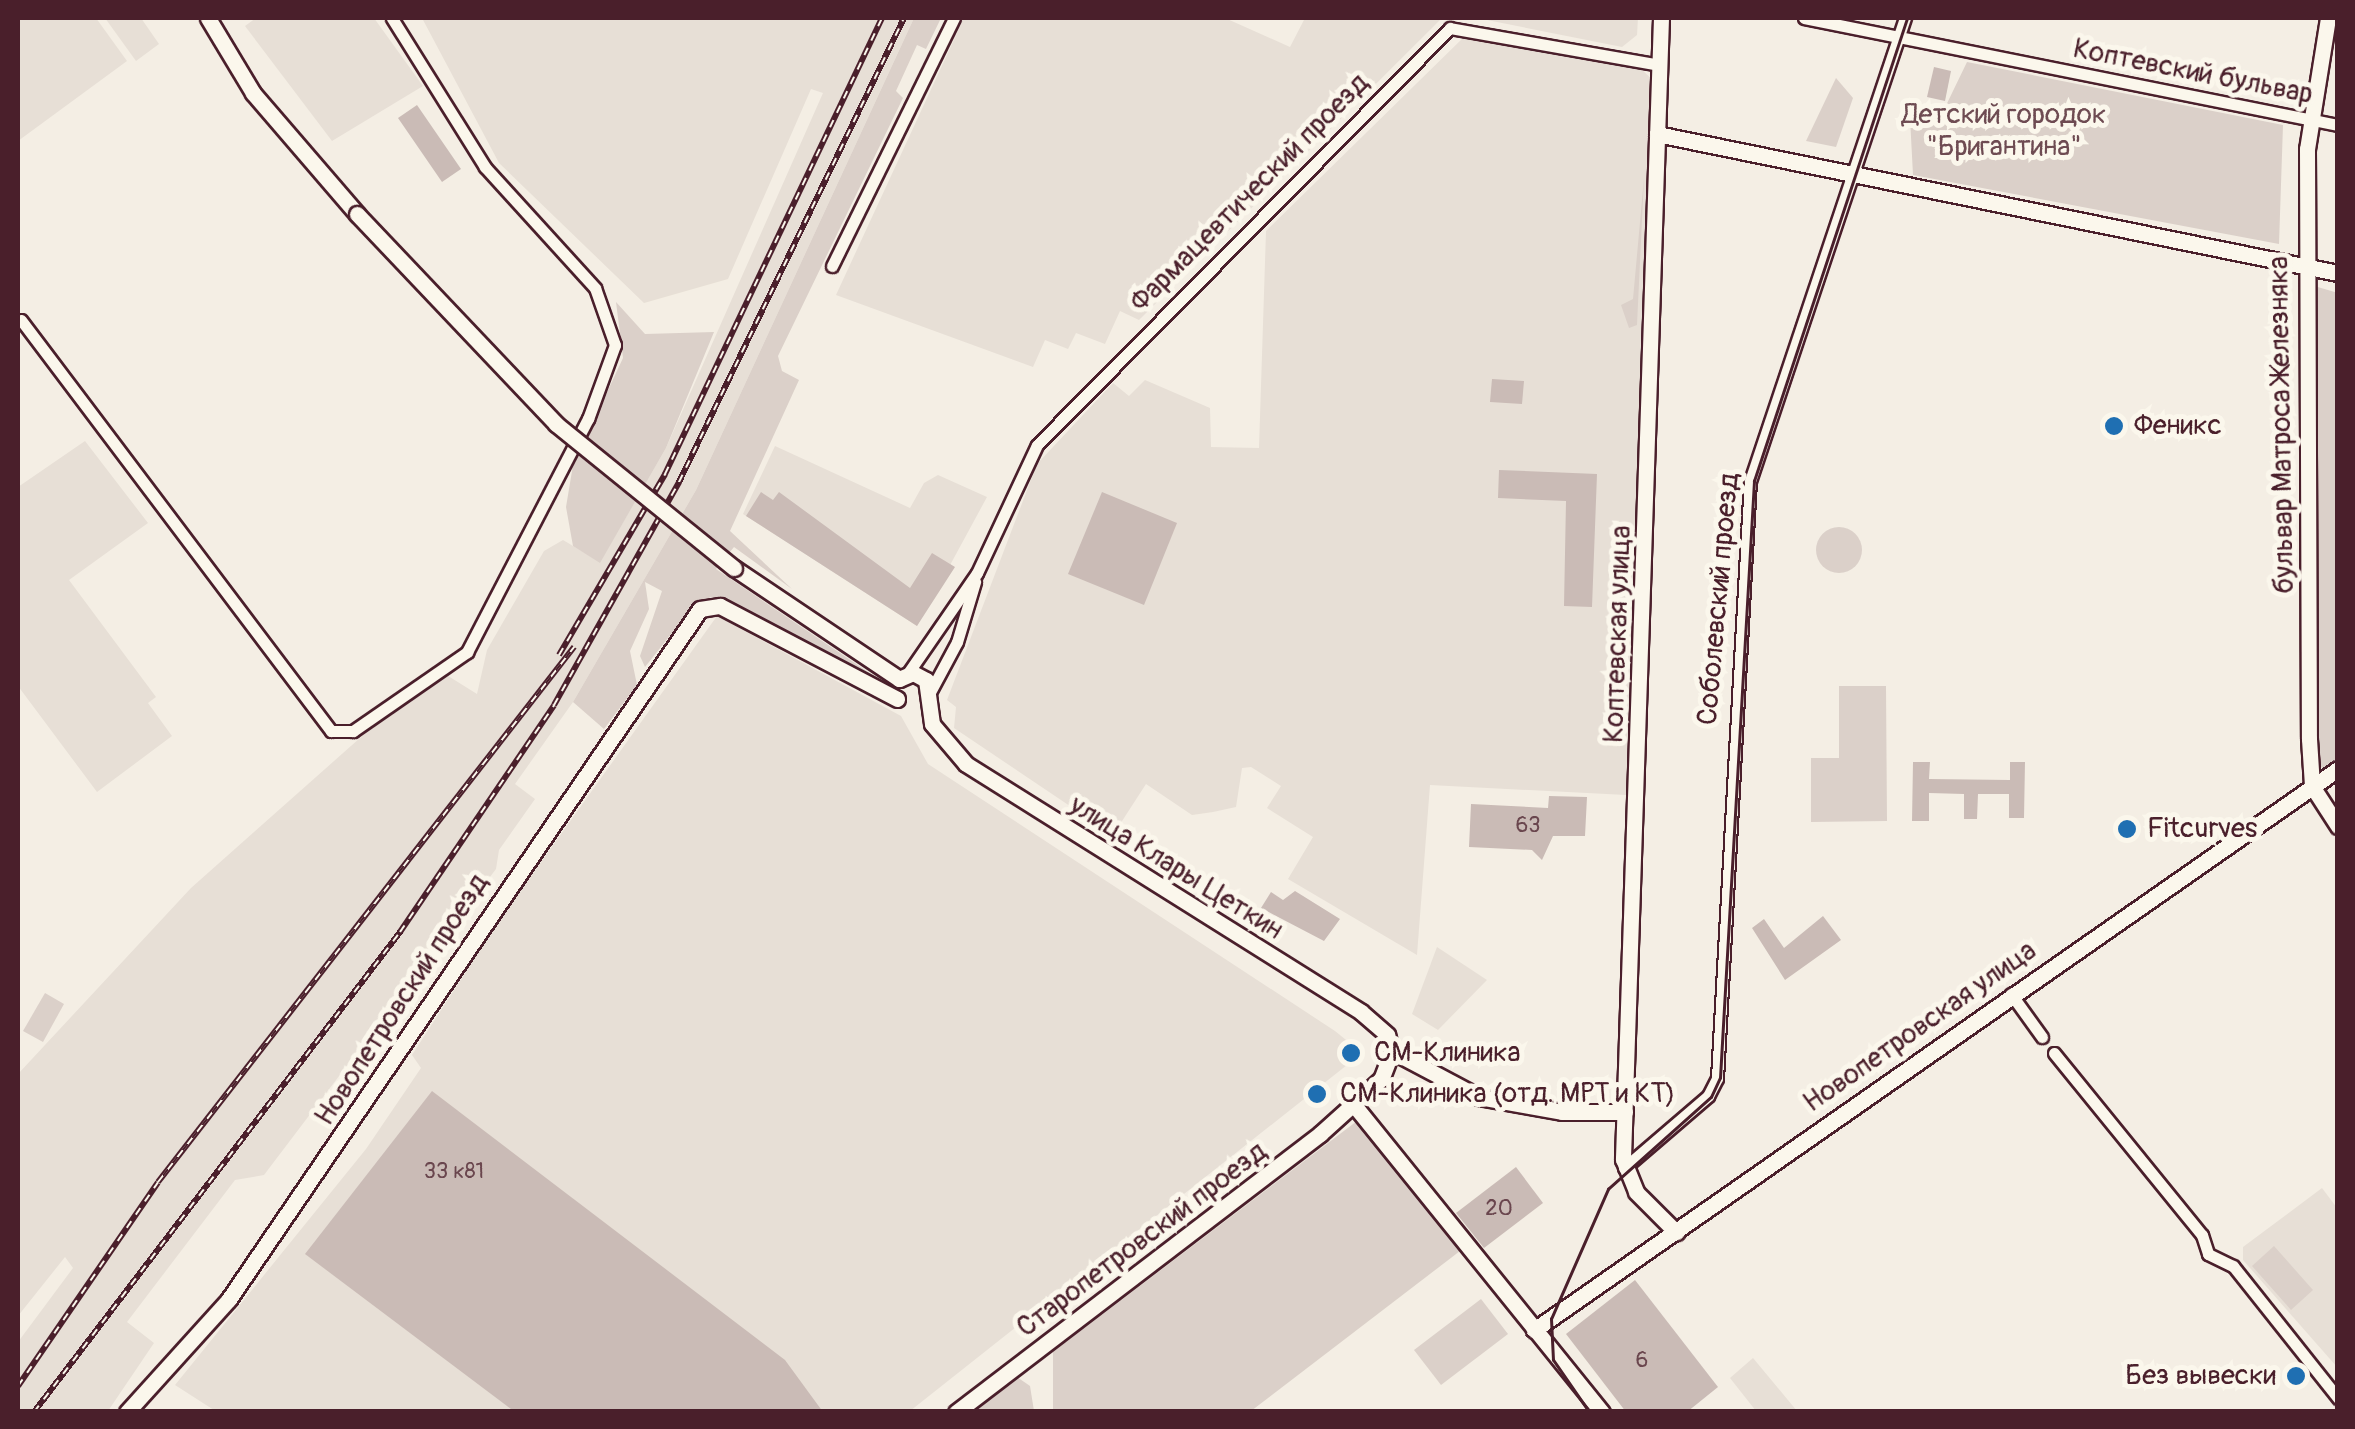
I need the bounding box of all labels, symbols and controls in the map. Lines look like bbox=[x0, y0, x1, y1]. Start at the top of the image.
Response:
street label: Коптевский бульвар bbox=[2070, 32, 2316, 112]
street label: Фармацевтический проезд bbox=[1124, 67, 1376, 319]
park label: Детский городок "Бригантина" bbox=[1902, 98, 2106, 164]
street label: бульвар Матроса Железняка bbox=[2262, 256, 2302, 594]
place label: Феникс bbox=[2134, 409, 2222, 443]
marker: Феникс bbox=[2103, 415, 2125, 437]
street label: Соболевский проезд bbox=[1691, 472, 1747, 726]
street label: Коптевская улица bbox=[1597, 525, 1639, 743]
street label: улица Клары Цеткин bbox=[1063, 789, 1289, 947]
place label: Fitcurves bbox=[2147, 812, 2257, 846]
house number: 63 bbox=[1515, 813, 1541, 839]
marker: Fitcurves bbox=[2116, 818, 2138, 840]
street label: Новопетровский проезд bbox=[308, 868, 496, 1132]
street label: Новопетровская улица bbox=[1797, 934, 2043, 1120]
place label: СМ-Клиника bbox=[1374, 1036, 1521, 1070]
marker: СМ-Клиника bbox=[1338, 1040, 1364, 1066]
place label: СМ-Клиника (отд. МРТ и КТ) bbox=[1340, 1077, 1675, 1111]
marker: СМ-Клиника (отд. МРТ и КТ) bbox=[1304, 1081, 1330, 1107]
street label: Старопетровский проезд bbox=[1011, 1135, 1273, 1345]
house number: 33 к81 bbox=[424, 1159, 484, 1185]
house number: 20 bbox=[1485, 1196, 1513, 1222]
house number: 6 bbox=[1636, 1348, 1648, 1374]
place label: Без вывески bbox=[2125, 1359, 2276, 1393]
marker: Без вывески bbox=[2285, 1365, 2307, 1387]

